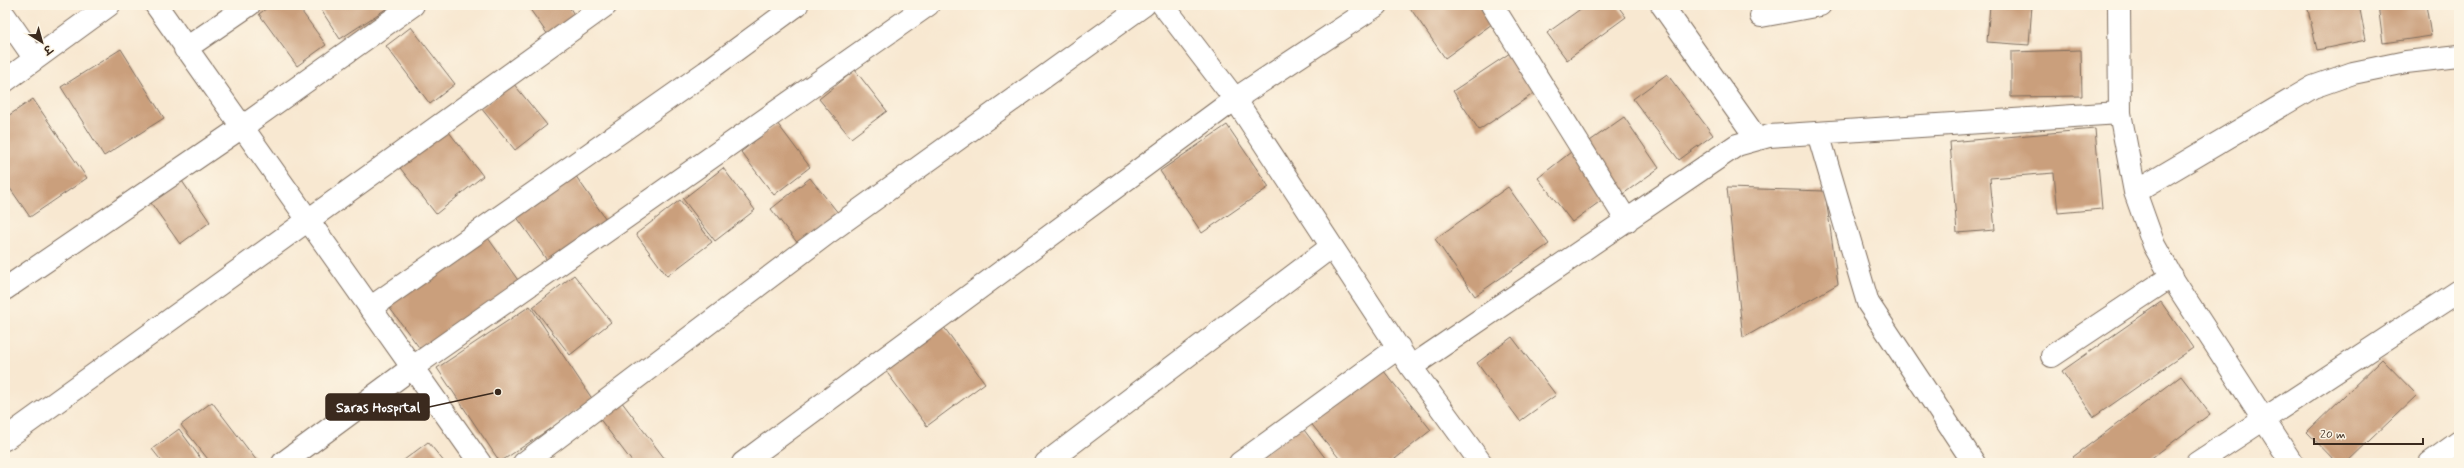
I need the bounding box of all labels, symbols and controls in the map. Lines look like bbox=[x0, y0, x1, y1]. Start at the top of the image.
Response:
north arrow bbox=[22, 22, 62, 62]
text: उ bbox=[39, 41, 55, 58]
callout: Saras Hospital bbox=[326, 394, 429, 420]
text: Saras Hospital bbox=[336, 399, 421, 417]
scale bar bbox=[2314, 420, 2423, 446]
text: 20 m bbox=[2320, 427, 2346, 443]

